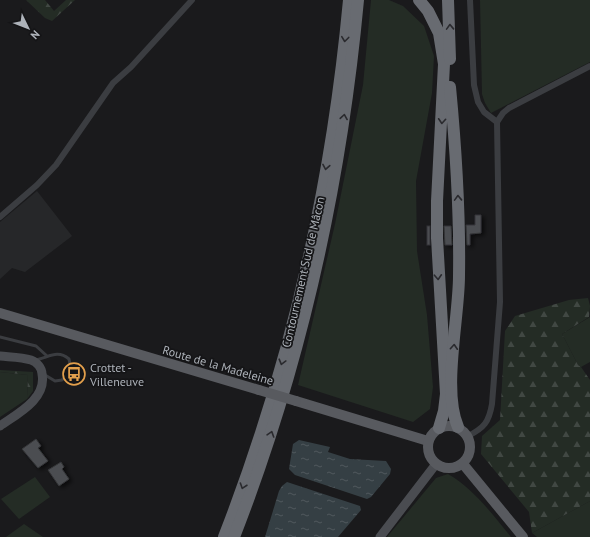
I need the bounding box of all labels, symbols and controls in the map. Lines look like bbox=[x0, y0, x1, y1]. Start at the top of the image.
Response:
north arrow bbox=[8, 8, 48, 48]
one-way arrow bbox=[445, 24, 454, 30]
text: N bbox=[28, 27, 43, 42]
one-way arrow bbox=[341, 36, 350, 42]
one-way arrow bbox=[339, 114, 348, 120]
one-way arrow bbox=[438, 118, 446, 124]
one-way arrow bbox=[323, 164, 331, 171]
street label: Contournement Sud de Mâcon bbox=[278, 195, 328, 349]
one-way arrow bbox=[453, 195, 462, 201]
one-way arrow bbox=[434, 274, 443, 280]
street label: Route de la Madeleine bbox=[161, 342, 275, 388]
one-way arrow bbox=[450, 344, 459, 350]
one-way arrow bbox=[278, 359, 287, 366]
place label: Crottet - Villeneuve bbox=[89, 360, 144, 389]
bus stop icon: Crottet - Villeneuve bbox=[61, 361, 87, 387]
one-way arrow bbox=[266, 431, 275, 438]
one-way arrow bbox=[239, 483, 248, 490]

